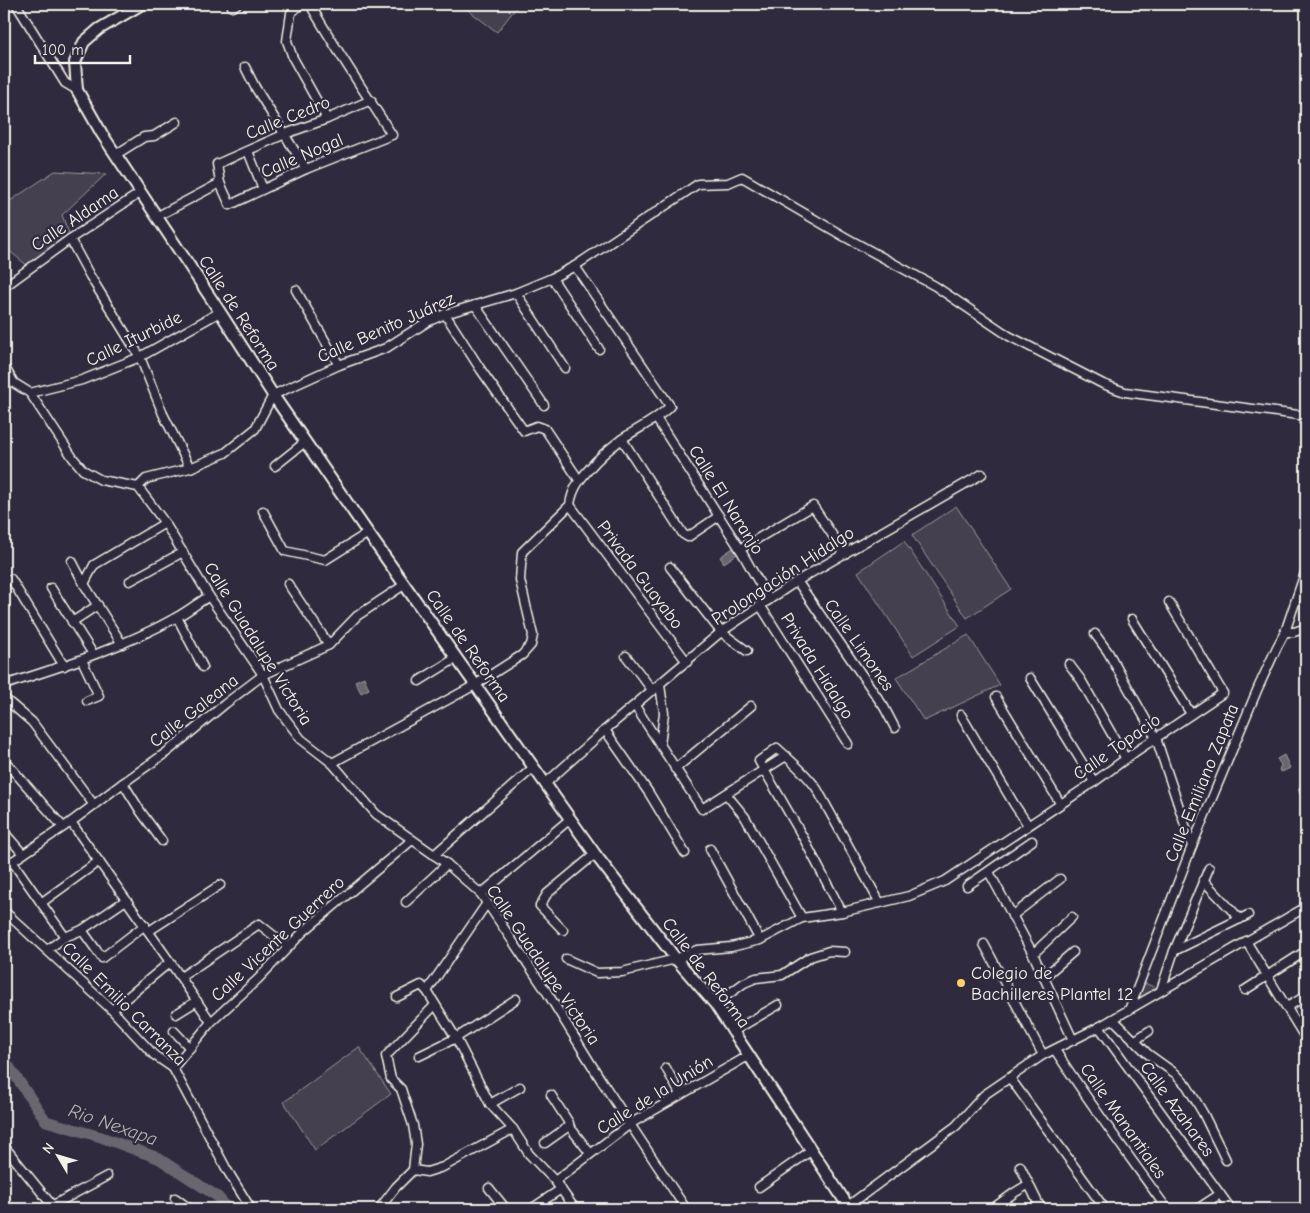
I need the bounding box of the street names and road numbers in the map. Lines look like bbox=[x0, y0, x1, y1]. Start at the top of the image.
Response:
street label: Calle Cedro bbox=[243, 92, 333, 144]
street label: Calle Nogal bbox=[258, 129, 346, 183]
street label: Calle Aldama bbox=[27, 182, 123, 256]
street label: Calle de Reforma bbox=[194, 252, 284, 374]
street label: Calle Benito Juárez bbox=[314, 288, 458, 368]
street label: Calle Iturbide bbox=[83, 307, 185, 371]
street label: Calle El Naranjo bbox=[684, 441, 768, 559]
street label: Privada Guayabo bbox=[592, 517, 688, 633]
street label: Prolongación Hidalgo bbox=[708, 522, 858, 630]
street label: Calle Guadalupe Victoria bbox=[199, 559, 317, 729]
street label: Calle de Reforma bbox=[421, 586, 515, 706]
street label: Calle Limones bbox=[820, 595, 898, 695]
street label: Privada Hidalgo bbox=[776, 609, 858, 723]
street label: Calle Galeana bbox=[145, 670, 243, 752]
street label: Calle Emiliano Zapata bbox=[1161, 701, 1243, 865]
street label: Calle Topacio bbox=[1069, 709, 1165, 785]
street label: Calle Vicente Guerrero bbox=[207, 872, 349, 1006]
street label: Calle Guadalupe Victoria bbox=[482, 881, 604, 1049]
street label: Calle de Reforma bbox=[658, 914, 754, 1032]
street label: Calle Emilio Carranza bbox=[58, 938, 190, 1070]
street label: Calle de la Unión bbox=[593, 1051, 717, 1139]
street label: Calle Azahares bbox=[1135, 1057, 1219, 1161]
street label: Calle Manantiales bbox=[1075, 1059, 1171, 1183]

